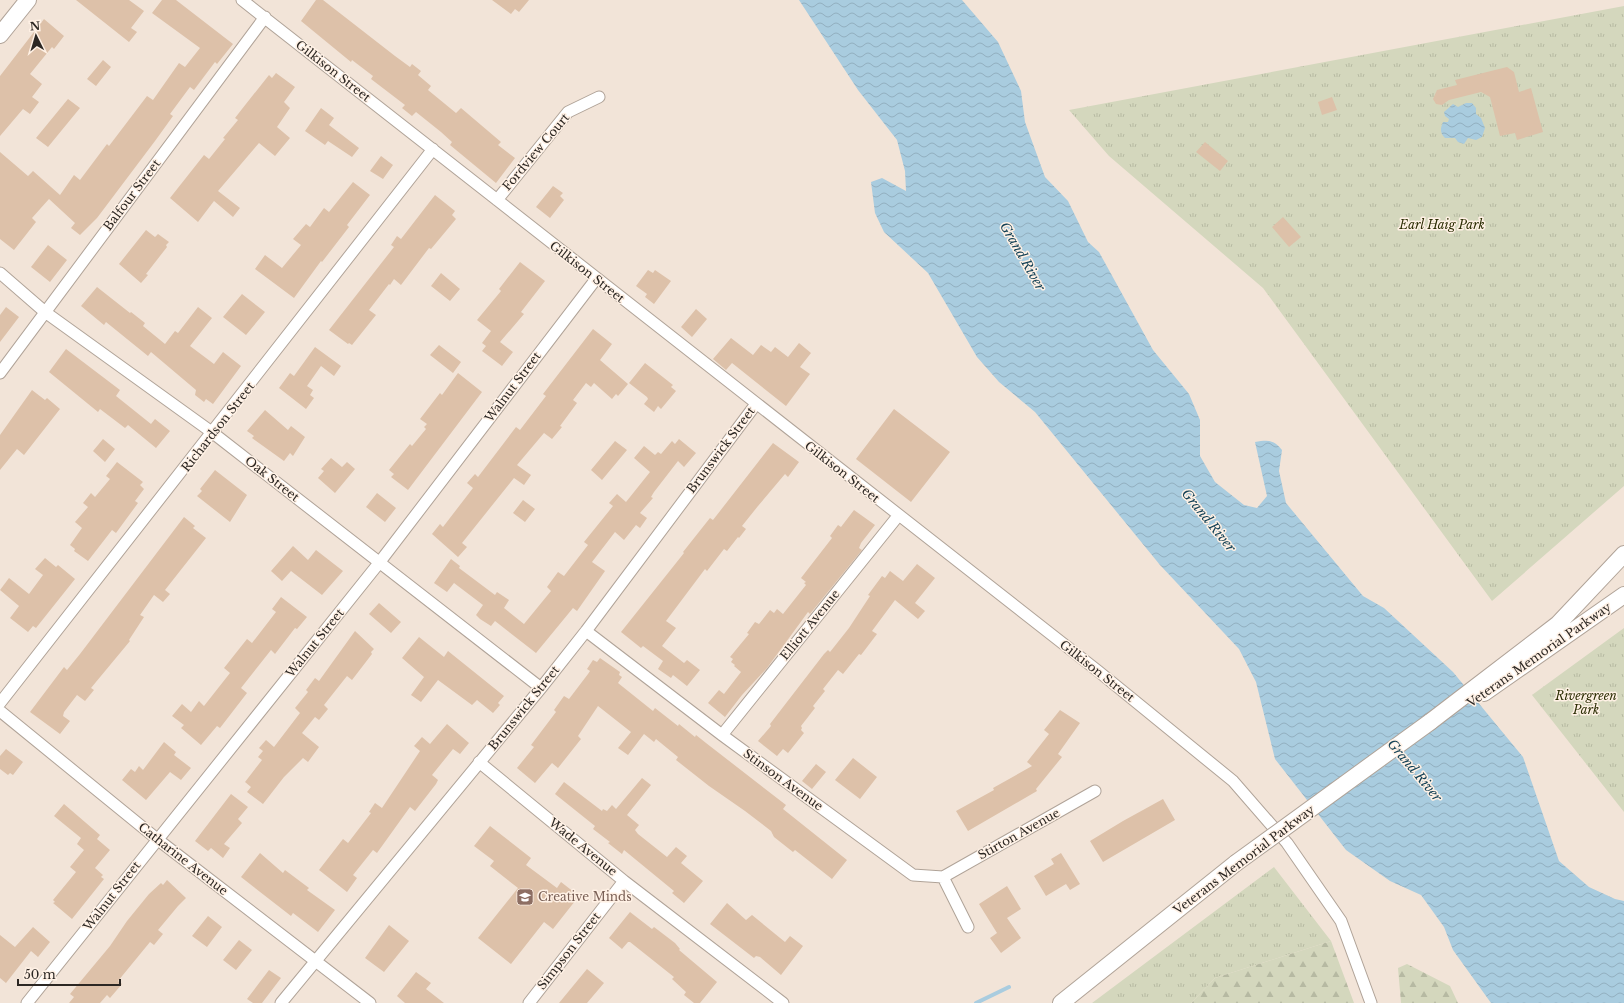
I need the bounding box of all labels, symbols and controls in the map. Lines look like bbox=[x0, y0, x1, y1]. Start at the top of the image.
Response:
north arrow bbox=[16, 16, 56, 56]
text: N bbox=[29, 19, 42, 33]
street label: Gilkison Street bbox=[293, 37, 374, 105]
street label: Fordview Court bbox=[499, 110, 573, 193]
street label: Balfour Street bbox=[100, 156, 164, 233]
park label: Earl Haig Park bbox=[1398, 217, 1485, 232]
water label: Grand River bbox=[996, 219, 1050, 294]
street label: Gilkison Street bbox=[547, 238, 628, 306]
street label: Walnut Street bbox=[481, 348, 544, 426]
street label: Richardson Street bbox=[178, 378, 258, 475]
street label: Brunswick Street bbox=[683, 403, 758, 496]
street label: Gilkison Street bbox=[802, 438, 883, 506]
street label: Oak Street bbox=[242, 453, 303, 505]
water label: Grand River bbox=[1178, 485, 1240, 556]
street label: Elliott Avenue bbox=[777, 586, 843, 663]
street label: Veterans Memorial Parkway bbox=[1463, 599, 1614, 711]
street label: Walnut Street bbox=[282, 605, 347, 681]
street label: Gilkison Street bbox=[1057, 637, 1138, 705]
street label: Brunswick Street bbox=[485, 662, 562, 753]
park label: Rivergreen Park bbox=[1554, 688, 1617, 717]
water label: Grand River bbox=[1384, 736, 1446, 806]
street label: Stinson Avenue bbox=[741, 746, 826, 814]
street label: Veterans Memorial Parkway bbox=[1170, 802, 1317, 918]
street label: Stirton Avenue bbox=[975, 805, 1062, 862]
street label: Wade Avenue bbox=[545, 814, 621, 879]
street label: Catharine Avenue bbox=[136, 819, 231, 898]
street label: Walnut Street bbox=[79, 858, 144, 934]
school or university icon: Creative Minds bbox=[515, 887, 535, 907]
place label: Creative Minds bbox=[538, 889, 632, 904]
street label: Simpson Street bbox=[534, 909, 604, 992]
scale bar bbox=[18, 961, 120, 987]
text: 50 m bbox=[24, 967, 56, 982]

